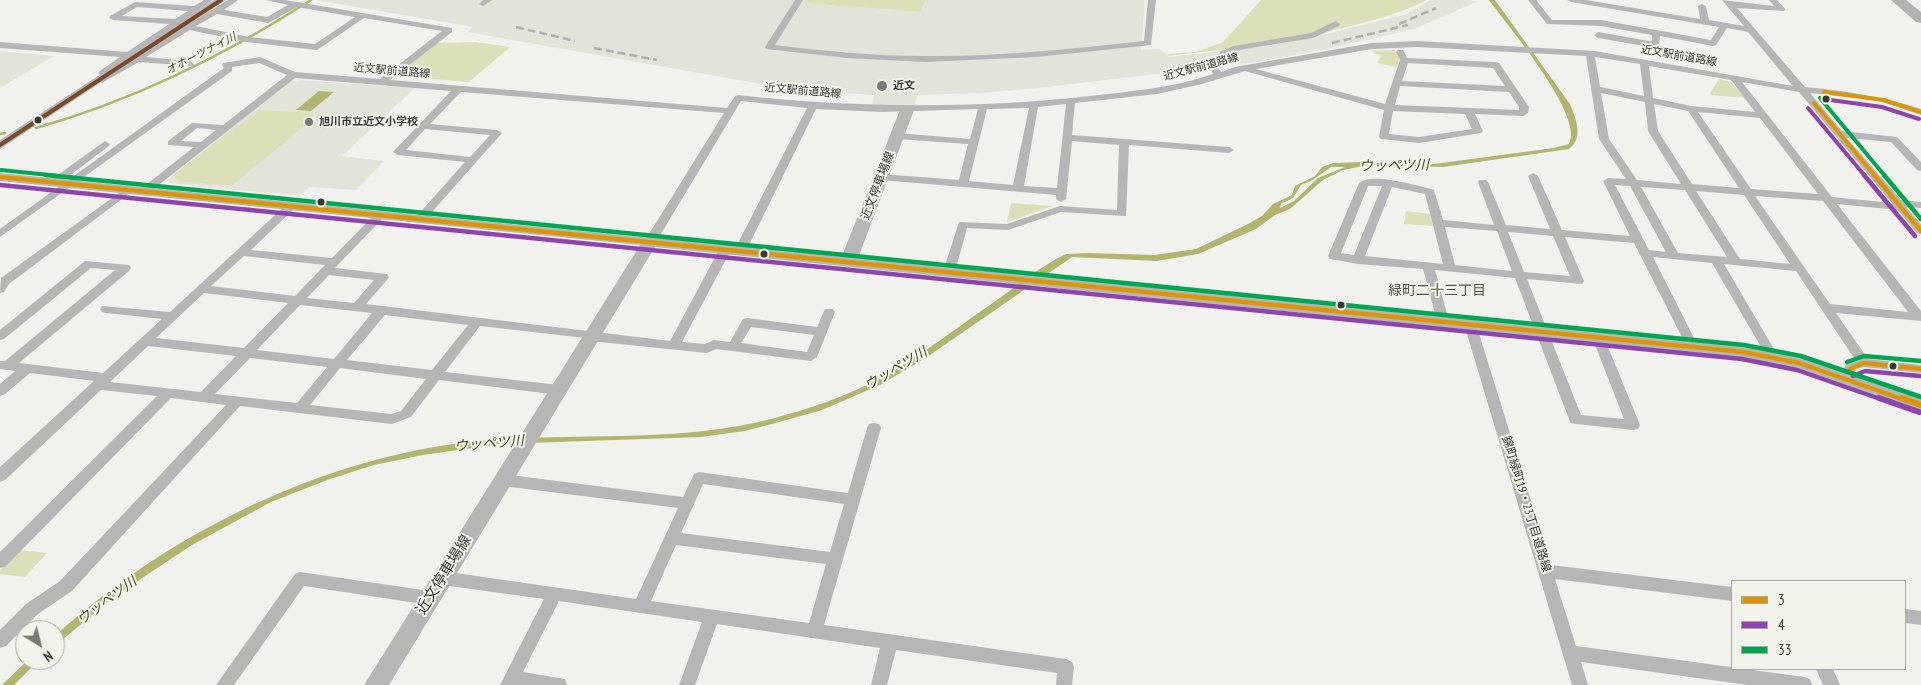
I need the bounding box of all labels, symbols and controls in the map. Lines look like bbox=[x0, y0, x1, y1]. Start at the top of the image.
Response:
water label: オホーツナイ川 bbox=[164, 31, 238, 77]
street label: 近文駅前道路線 bbox=[1640, 43, 1718, 69]
street label: 近文駅前道路線 bbox=[1162, 51, 1240, 83]
street label: 近文駅前道路線 bbox=[353, 61, 431, 81]
marker: 近文 bbox=[875, 79, 889, 93]
place label: 近文 bbox=[893, 79, 915, 93]
street label: 近文駅前道路線 bbox=[764, 81, 842, 101]
unlabelled marker bbox=[1821, 94, 1831, 104]
unlabelled marker bbox=[33, 115, 43, 125]
place label: 旭川市立近文小学校 bbox=[319, 115, 418, 129]
marker: 旭川市立近文小学校 bbox=[303, 116, 315, 128]
street label: 近文停車場線 bbox=[858, 150, 898, 222]
water label: ウッペツ川 bbox=[1359, 157, 1429, 175]
unlabelled marker bbox=[316, 197, 326, 207]
unlabelled marker bbox=[759, 249, 769, 259]
district label: 緑町二十三丁目 bbox=[1388, 283, 1486, 299]
unlabelled marker bbox=[1336, 300, 1346, 310]
water label: ウッペツ川 bbox=[862, 344, 930, 394]
unlabelled marker bbox=[1888, 361, 1898, 371]
water label: ウッペツ川 bbox=[453, 433, 525, 455]
street label: 錦町緑町19・23丁目道路線 bbox=[1498, 434, 1554, 574]
street label: 近文停車場線 bbox=[413, 532, 475, 618]
water label: ウッペツ川 bbox=[74, 573, 140, 629]
legend bbox=[1731, 580, 1906, 670]
text: 3 bbox=[1778, 590, 1785, 609]
text: 4 bbox=[1778, 615, 1785, 634]
north arrow bbox=[15, 620, 65, 670]
text: 33 bbox=[1778, 640, 1792, 659]
text: N bbox=[40, 647, 57, 666]

